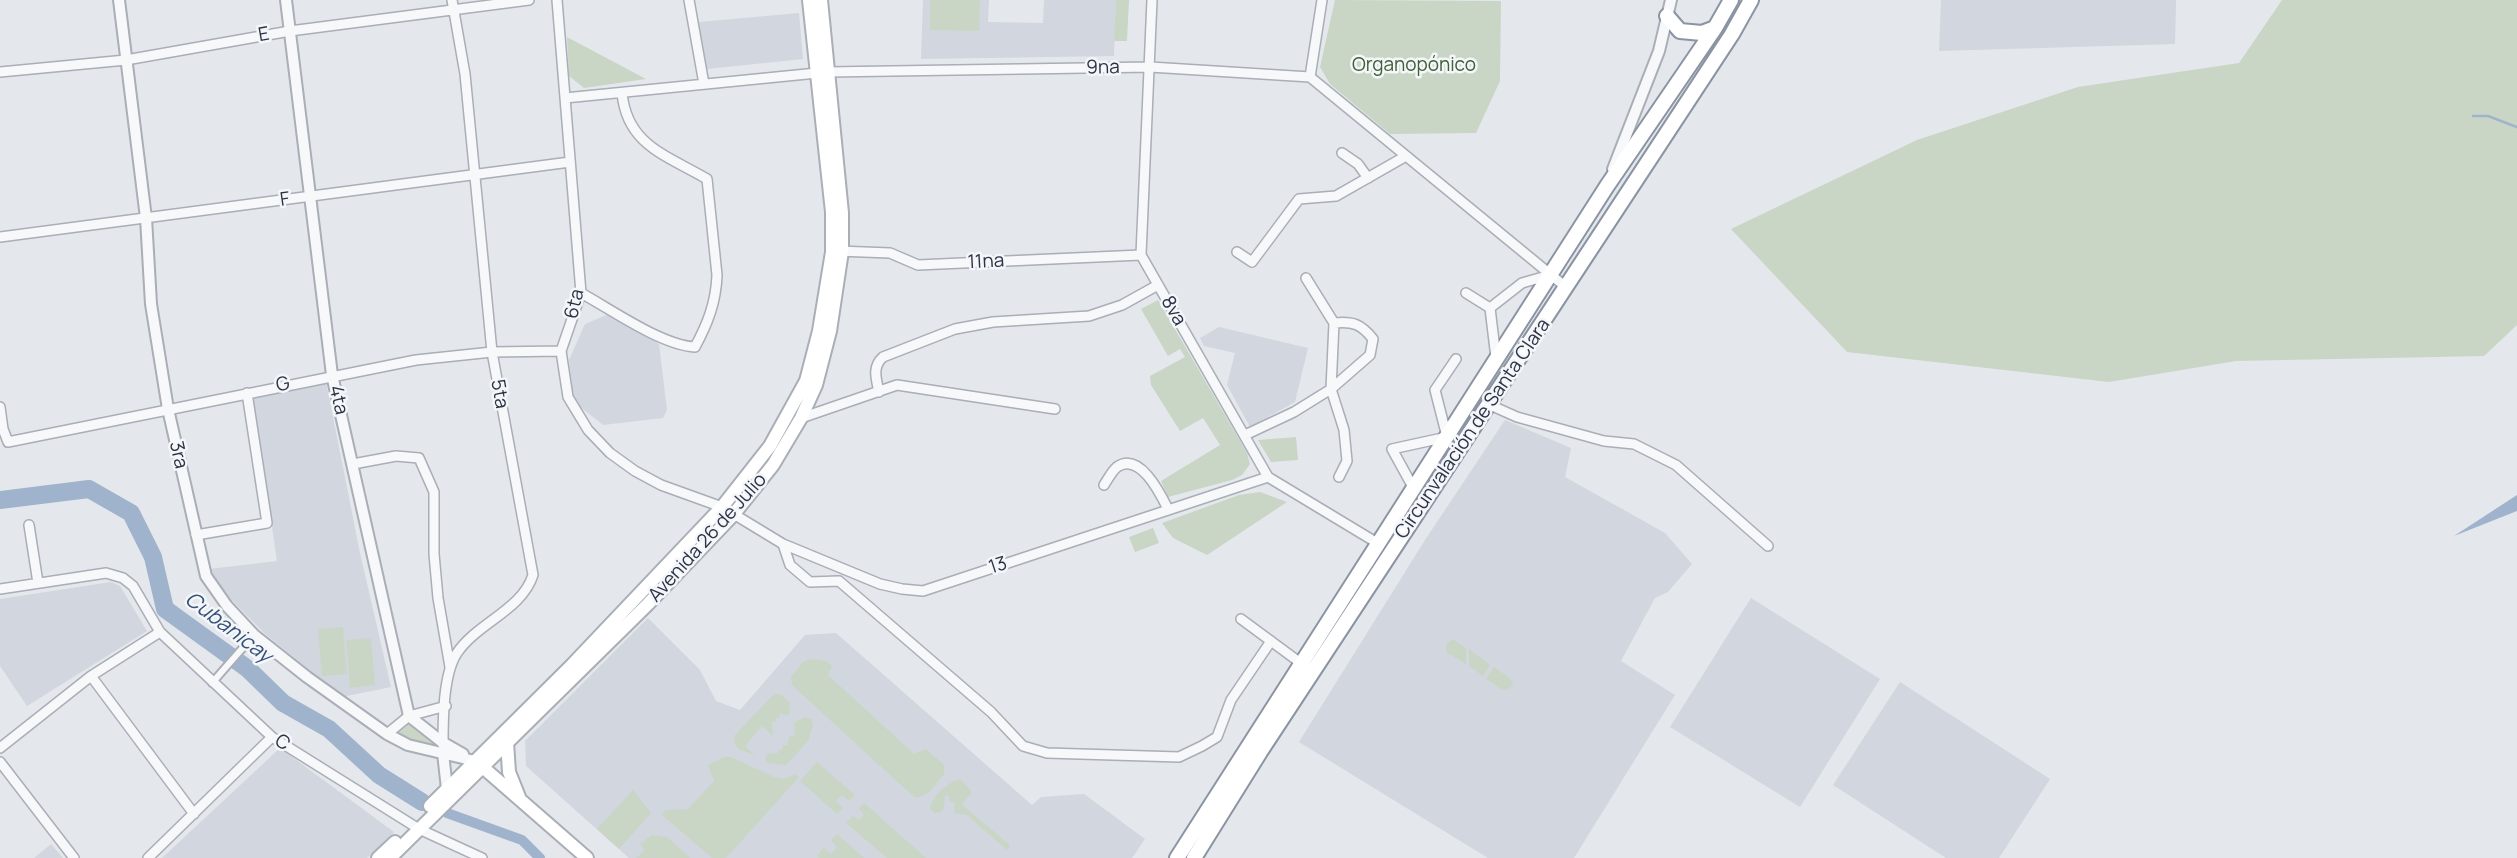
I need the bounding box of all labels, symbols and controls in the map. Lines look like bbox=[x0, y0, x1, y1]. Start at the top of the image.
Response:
street label: E bbox=[257, 23, 271, 47]
park label: Organopónico bbox=[1352, 55, 1476, 77]
street label: 9na bbox=[1086, 56, 1120, 80]
street label: F bbox=[279, 188, 291, 212]
street label: 11na bbox=[967, 250, 1005, 274]
street label: 6ta bbox=[561, 287, 589, 321]
street label: 8va bbox=[1155, 292, 1191, 330]
street label: Circunvalación de Santa Clara bbox=[1391, 315, 1555, 543]
street label: G bbox=[274, 372, 292, 398]
street label: 5ta bbox=[485, 378, 513, 410]
street label: 4ta bbox=[324, 383, 352, 417]
street label: 3ra bbox=[164, 439, 192, 471]
street label: Avenida 26 de Julio bbox=[644, 469, 772, 607]
street label: 13 bbox=[986, 552, 1010, 580]
water label: Cubanicay bbox=[179, 587, 277, 669]
street label: C bbox=[270, 730, 294, 756]

